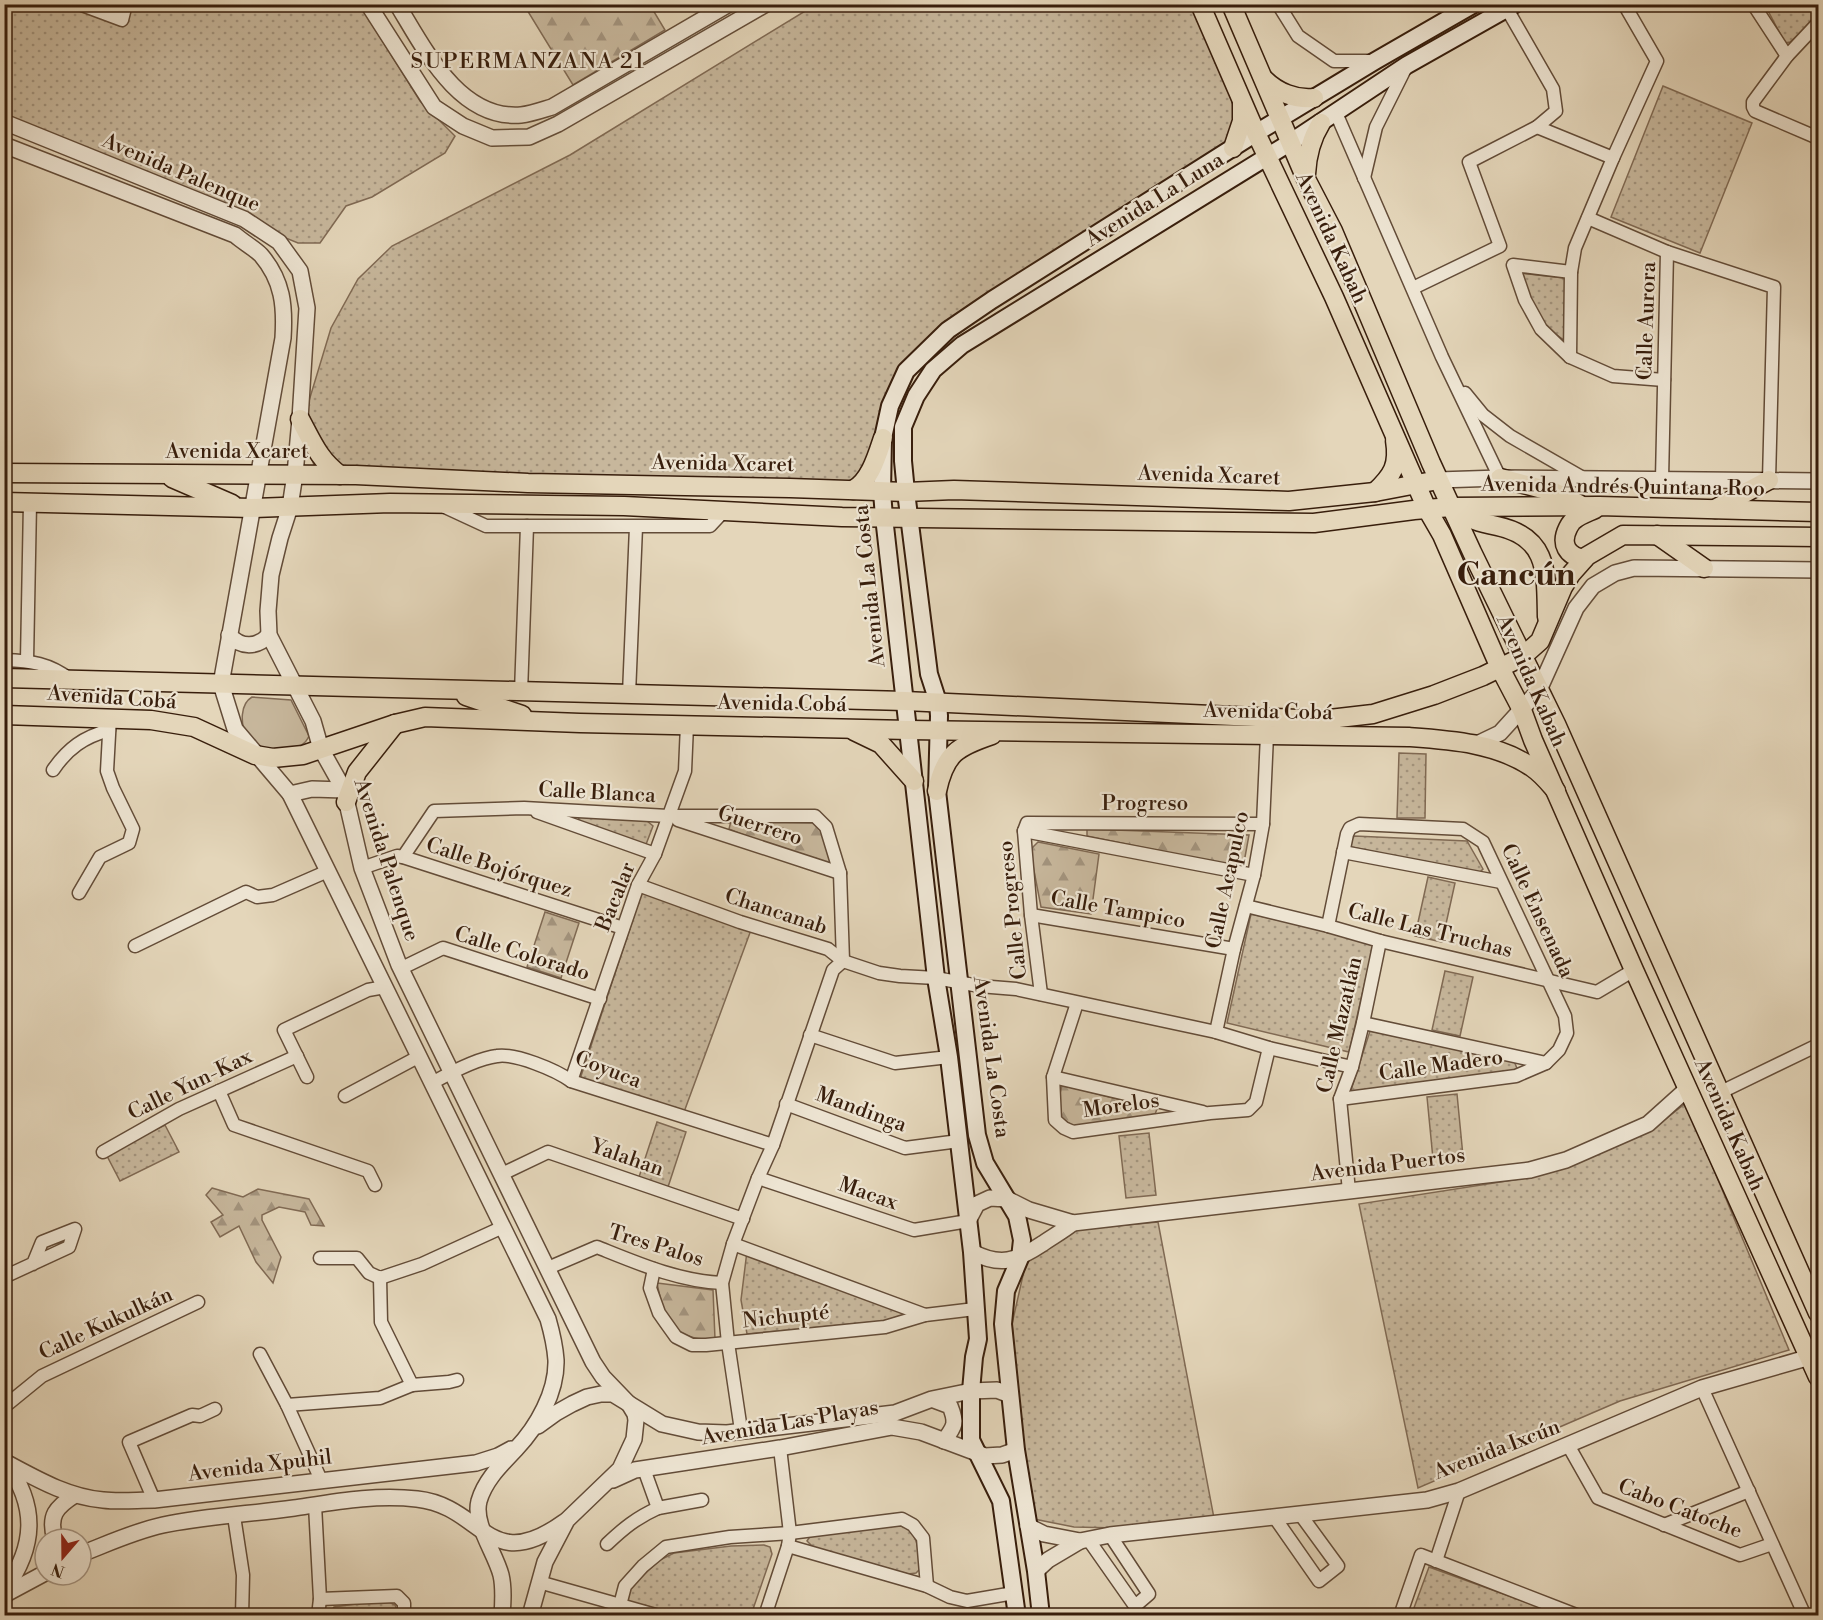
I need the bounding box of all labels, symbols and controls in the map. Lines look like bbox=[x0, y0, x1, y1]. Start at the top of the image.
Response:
district label: SUPERMANZANA 21 bbox=[411, 48, 645, 75]
street label: Avenida Palenque bbox=[97, 128, 264, 218]
street label: Avenida La Luna bbox=[1080, 147, 1229, 254]
street label: Avenida Kabah bbox=[1289, 167, 1373, 308]
street label: Calle Aurora bbox=[1632, 261, 1662, 381]
street label: Avenida Xcaret bbox=[165, 439, 309, 465]
street label: Avenida Xcaret bbox=[650, 450, 795, 478]
street label: Avenida Xcaret bbox=[1136, 460, 1281, 492]
street label: Avenida Andrés Quintana Roo bbox=[1480, 472, 1765, 502]
street label: Avenida La Costa bbox=[848, 503, 892, 670]
district label: Cancún bbox=[1456, 555, 1576, 596]
street label: Avenida Kabah bbox=[1490, 610, 1572, 752]
street label: Avenida Cobá bbox=[46, 680, 178, 716]
street label: Avenida Cobá bbox=[716, 690, 847, 718]
street label: Avenida Cobá bbox=[1202, 698, 1333, 726]
street label: Avenida Palenque bbox=[347, 775, 425, 945]
street label: Calle Blanca bbox=[538, 777, 657, 809]
street label: Progreso bbox=[1102, 791, 1188, 817]
street label: Guerrero bbox=[714, 800, 806, 852]
street label: Calle Acapulco bbox=[1201, 809, 1255, 951]
street label: Calle Bojórquez bbox=[423, 832, 575, 904]
street label: Calle Progreso bbox=[993, 839, 1033, 981]
street label: Calle Ensenada bbox=[1495, 840, 1580, 983]
street label: Bacalar bbox=[590, 858, 642, 936]
street label: Chancanab bbox=[721, 883, 831, 941]
street label: Calle Tampico bbox=[1049, 885, 1187, 935]
street label: Calle Las Truchas bbox=[1345, 898, 1515, 964]
street label: Calle Colorado bbox=[451, 921, 593, 987]
street label: Calle Mazatlán bbox=[1312, 954, 1368, 1096]
street label: Avenida La Costa bbox=[967, 973, 1015, 1140]
street label: Calle Yun-Kax bbox=[124, 1044, 257, 1126]
street label: Calle Madero bbox=[1377, 1044, 1505, 1088]
street label: Coyuca bbox=[571, 1045, 645, 1095]
street label: Avenida Kabah bbox=[1688, 1054, 1770, 1196]
street label: Mandinga bbox=[812, 1082, 910, 1139]
street label: Morelos bbox=[1081, 1088, 1161, 1124]
street label: Yalahan bbox=[586, 1133, 668, 1183]
street label: Avenida Puertos bbox=[1308, 1143, 1467, 1187]
street label: Macax bbox=[835, 1172, 901, 1216]
street label: Tres Palos bbox=[605, 1219, 707, 1273]
street label: Calle Kukulkán bbox=[35, 1281, 177, 1366]
street label: Nichupté bbox=[741, 1299, 831, 1335]
street label: Avenida Las Playas bbox=[698, 1395, 881, 1452]
street label: Avenida Ixcún bbox=[1429, 1414, 1564, 1486]
street label: Avenida Xpuhil bbox=[186, 1444, 333, 1488]
street label: Cabo Catoche bbox=[1614, 1473, 1746, 1545]
north arrow bbox=[33, 1527, 93, 1587]
text: N bbox=[49, 1558, 68, 1582]

